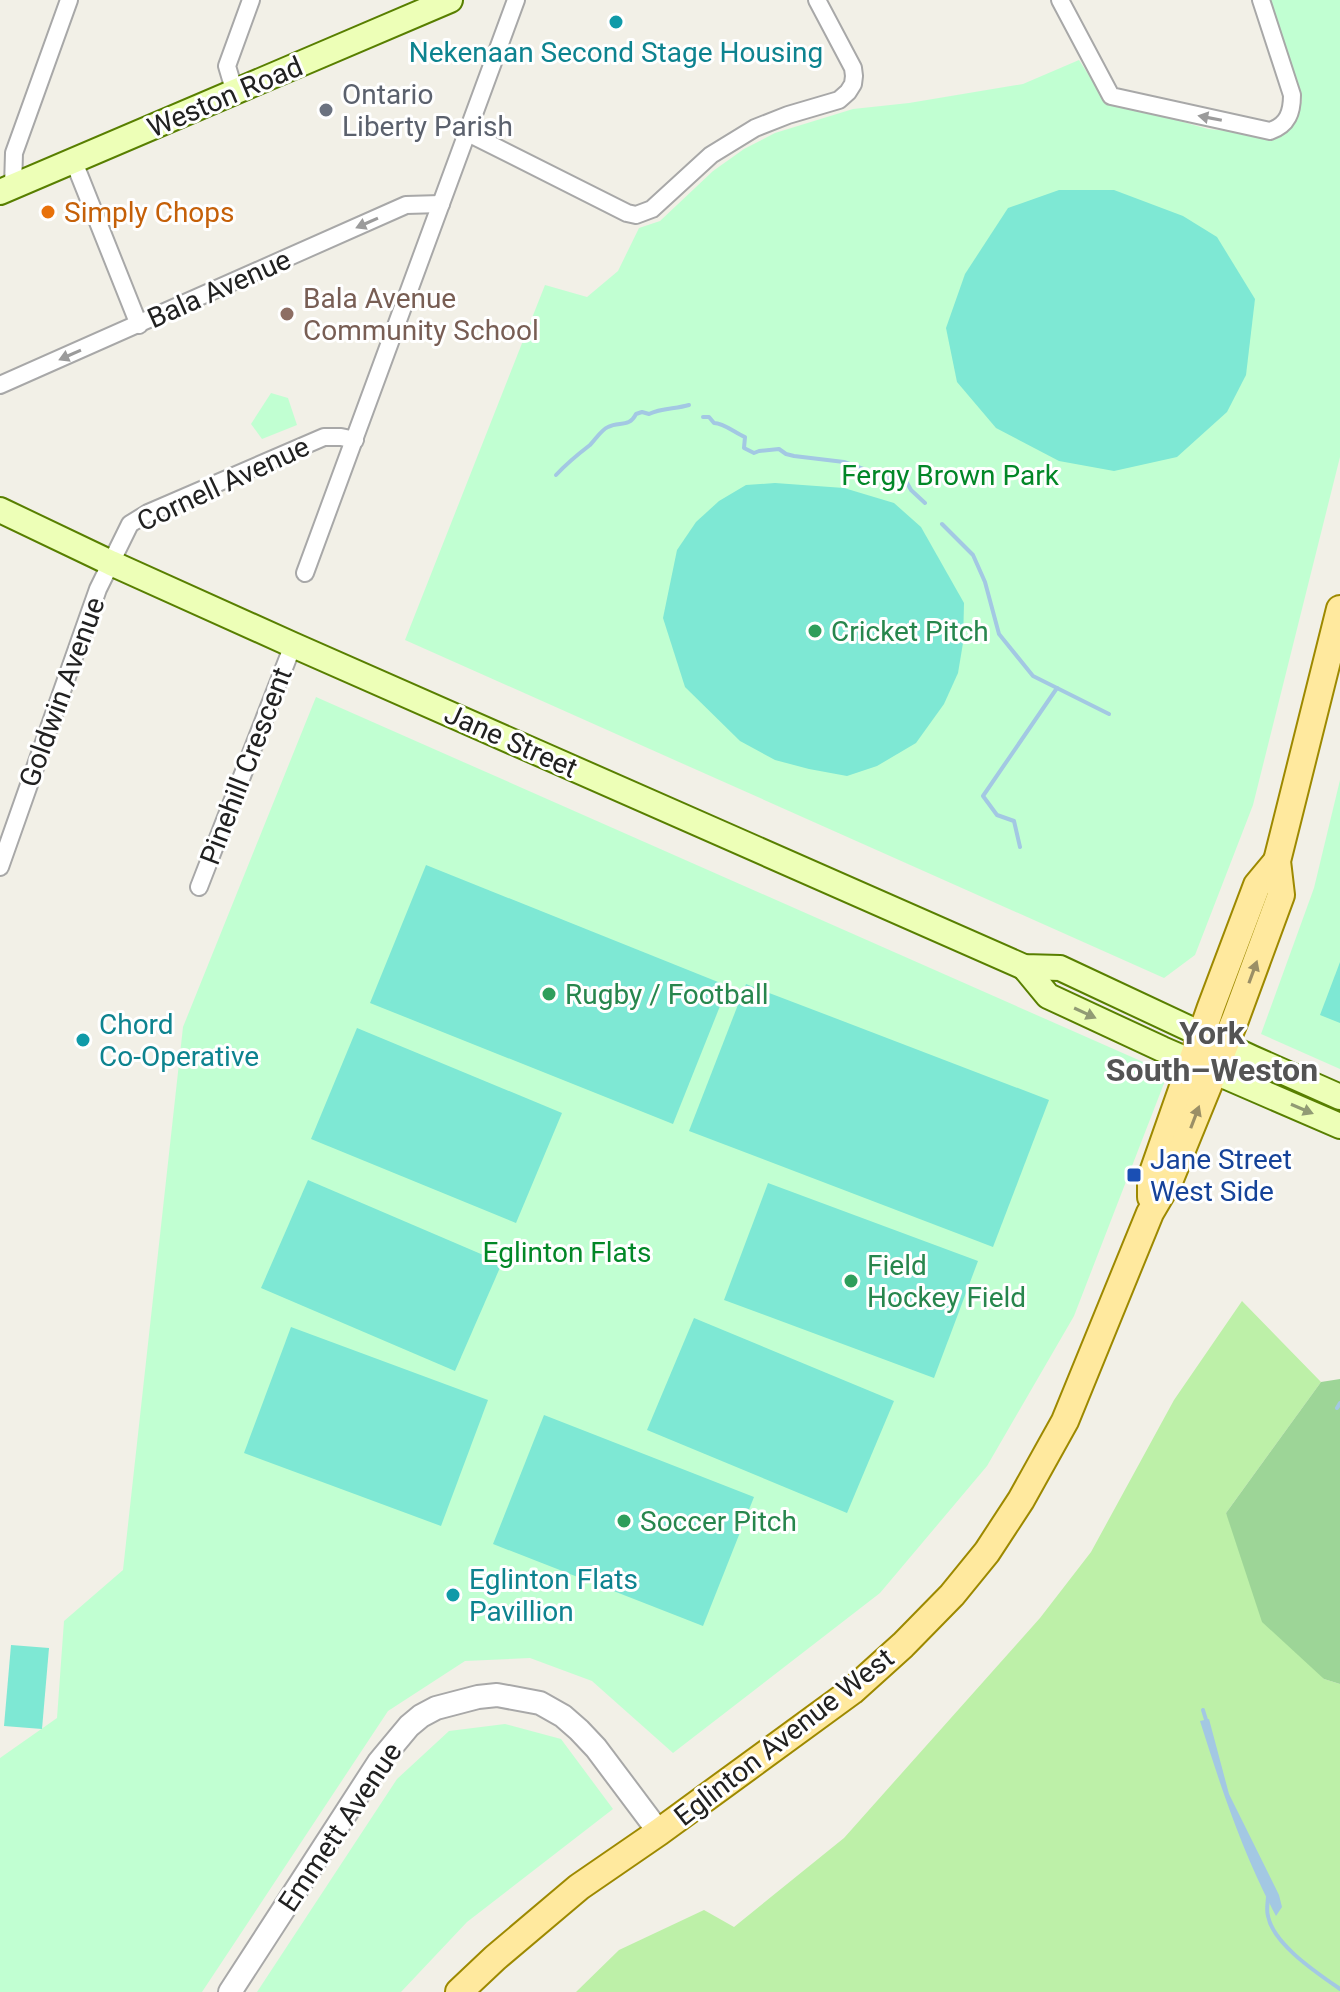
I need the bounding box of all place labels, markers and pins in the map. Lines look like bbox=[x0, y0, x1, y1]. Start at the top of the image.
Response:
marker: Nekenaan Second Stage Housing bbox=[607, 13, 625, 31]
place label: Nekenaan Second Stage Housing bbox=[409, 36, 823, 69]
place label: Ontario Liberty Parish bbox=[342, 78, 513, 143]
marker: Ontario Liberty Parish bbox=[317, 101, 335, 119]
place label: Simply Chops bbox=[64, 196, 235, 229]
marker: Simply Chops bbox=[39, 203, 57, 221]
place label: Bala Avenue Community School bbox=[303, 282, 539, 347]
marker: Bala Avenue Community School bbox=[278, 305, 296, 323]
place label: Cricket Pitch bbox=[831, 615, 989, 648]
marker: Cricket Pitch bbox=[806, 622, 824, 640]
place label: Rugby / Football bbox=[565, 978, 769, 1011]
marker: Rugby / Football bbox=[540, 985, 558, 1003]
place label: Chord Co-Operative bbox=[99, 1008, 259, 1073]
marker: Chord Co-Operative bbox=[74, 1031, 92, 1049]
place label: Jane Street West Side bbox=[1150, 1143, 1292, 1208]
marker: Jane Street West Side bbox=[1125, 1166, 1143, 1184]
place label: Field Hockey Field bbox=[867, 1249, 1026, 1314]
marker: Field Hockey Field bbox=[842, 1272, 860, 1290]
place label: Soccer Pitch bbox=[640, 1505, 797, 1538]
marker: Soccer Pitch bbox=[615, 1512, 633, 1530]
place label: Eglinton Flats Pavillion bbox=[469, 1563, 638, 1628]
marker: Eglinton Flats Pavillion bbox=[444, 1586, 462, 1604]

